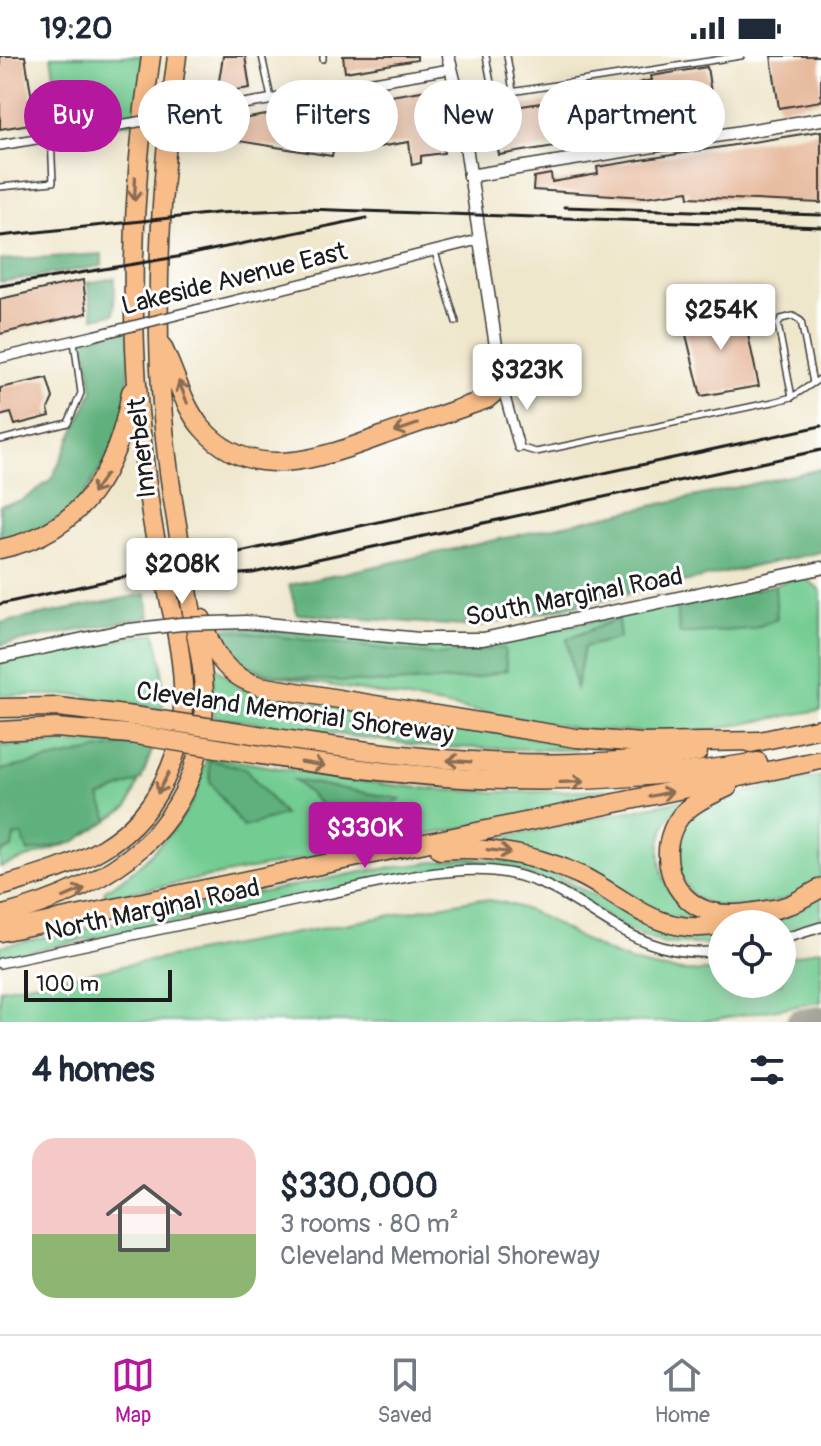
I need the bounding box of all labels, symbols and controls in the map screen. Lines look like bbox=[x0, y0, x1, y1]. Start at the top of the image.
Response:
text: 19:20 bbox=[40, 10, 112, 47]
chip: Buy bbox=[24, 80, 122, 152]
chip: Rent bbox=[138, 80, 250, 152]
chip: Filters bbox=[266, 80, 398, 152]
chip: New bbox=[414, 80, 522, 152]
chip: Apartment bbox=[538, 80, 725, 152]
one-way arrow bbox=[128, 175, 143, 202]
street label: Lakeside Avenue East bbox=[118, 235, 351, 322]
pin: $254K bbox=[665, 284, 777, 352]
text: $254K bbox=[684, 294, 758, 326]
pin: $323K bbox=[471, 344, 583, 412]
text: $323K bbox=[491, 354, 563, 386]
one-way arrow bbox=[175, 380, 189, 405]
street label: Innerbelt bbox=[121, 395, 163, 500]
one-way arrow bbox=[394, 421, 419, 436]
one-way arrow bbox=[91, 473, 107, 495]
pin: $208K bbox=[126, 538, 238, 606]
text: $208K bbox=[144, 548, 220, 580]
street label: South Marginal Road bbox=[463, 560, 685, 634]
street label: Cleveland Memorial Shoreway bbox=[134, 675, 456, 751]
one-way arrow bbox=[446, 753, 473, 768]
one-way arrow bbox=[300, 757, 325, 772]
one-way arrow bbox=[154, 771, 170, 794]
one-way arrow bbox=[558, 774, 585, 789]
one-way arrow bbox=[648, 786, 674, 801]
pin: $330K bbox=[309, 802, 421, 870]
text: $330K bbox=[327, 812, 403, 844]
one-way arrow bbox=[485, 844, 512, 859]
street label: North Marginal Road bbox=[42, 872, 263, 948]
one-way arrow bbox=[61, 884, 86, 899]
map controls bbox=[708, 910, 796, 998]
button: locate bbox=[708, 910, 796, 998]
scale bar bbox=[24, 966, 172, 1002]
text: 100 m bbox=[36, 970, 99, 998]
icon: filters bbox=[745, 1048, 789, 1092]
text: 4 homes bbox=[32, 1049, 154, 1092]
text: $330,000 bbox=[280, 1165, 438, 1208]
icon: home bbox=[96, 1170, 192, 1266]
text: 3 rooms · 80 m² bbox=[280, 1208, 459, 1240]
text: Cleveland Memorial Shoreway bbox=[280, 1240, 600, 1272]
tab: Map bbox=[111, 1353, 155, 1429]
tab: Saved bbox=[377, 1353, 432, 1429]
tab: Home bbox=[654, 1353, 710, 1429]

